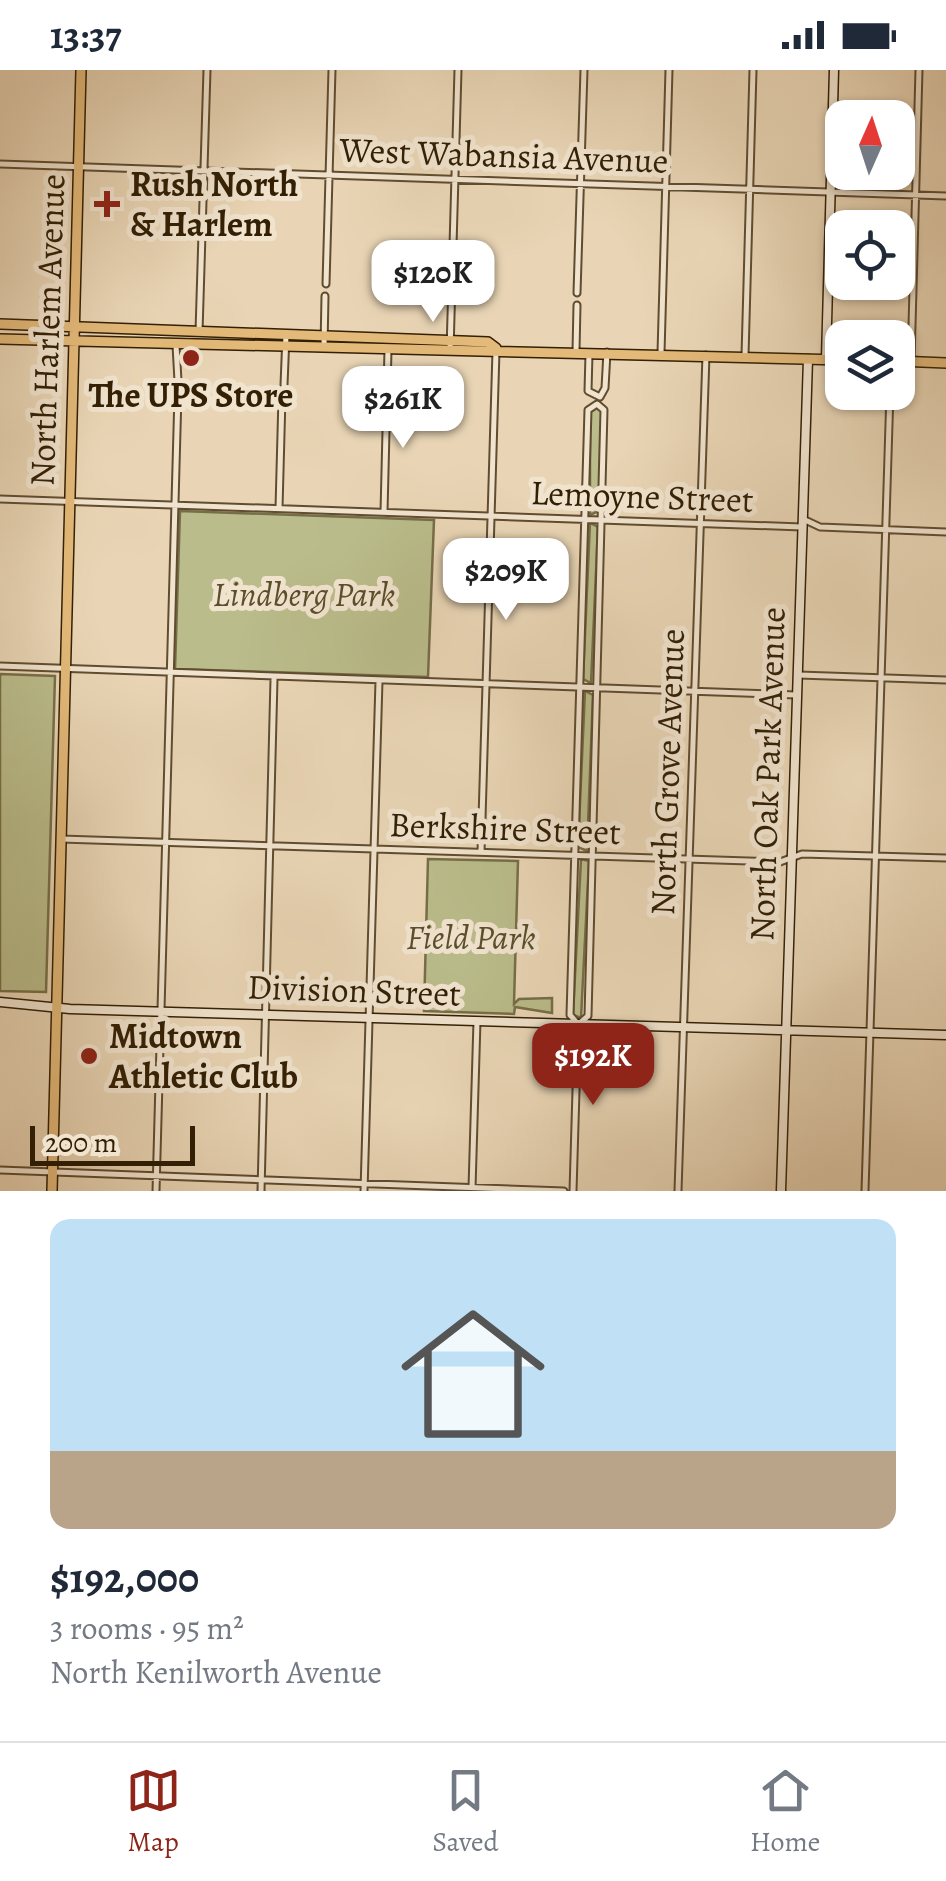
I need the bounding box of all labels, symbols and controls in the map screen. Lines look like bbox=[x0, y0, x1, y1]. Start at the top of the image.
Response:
text: 13:37 bbox=[50, 9, 122, 61]
north arrow bbox=[825, 100, 915, 190]
map controls bbox=[825, 100, 915, 410]
street label: West Wabansia Avenue bbox=[338, 125, 669, 185]
place label: Rush North & Harlem bbox=[130, 160, 298, 248]
street label: North Harlem Avenue bbox=[18, 173, 76, 487]
marker: Rush North & Harlem bbox=[94, 191, 120, 217]
button: locate bbox=[825, 210, 915, 300]
pin: $120K bbox=[363, 240, 503, 325]
text: $120K bbox=[394, 250, 472, 294]
button: layers bbox=[825, 320, 915, 410]
marker: The UPS Store bbox=[180, 347, 202, 369]
pin: $261K bbox=[333, 366, 473, 451]
place label: The UPS Store bbox=[88, 371, 294, 419]
text: $261K bbox=[364, 376, 442, 420]
street label: Lemoyne Street bbox=[530, 468, 754, 524]
pin: $209K bbox=[436, 538, 576, 623]
text: $209K bbox=[465, 548, 547, 592]
park label: Lindberg Park bbox=[213, 570, 395, 618]
street label: North Oak Park Avenue bbox=[737, 606, 797, 942]
street label: North Grove Avenue bbox=[638, 628, 696, 916]
street label: Berkshire Street bbox=[389, 800, 621, 856]
park label: Field Park bbox=[406, 913, 536, 961]
street label: Division Street bbox=[246, 962, 462, 1018]
place label: Midtown Athletic Club bbox=[108, 1012, 298, 1100]
pin: $192K bbox=[523, 1023, 663, 1108]
text: $192K bbox=[554, 1033, 632, 1077]
marker: Midtown Athletic Club bbox=[78, 1045, 100, 1067]
scale bar bbox=[30, 1121, 195, 1166]
text: 200 m bbox=[45, 1124, 117, 1162]
icon: home bbox=[383, 1284, 563, 1464]
text: $192,000 bbox=[50, 1549, 199, 1606]
text: 3 rooms · 95 m² bbox=[50, 1606, 244, 1650]
text: North Kenilworth Avenue bbox=[50, 1650, 382, 1694]
tab: Map bbox=[126, 1763, 181, 1861]
tab: Saved bbox=[432, 1763, 499, 1861]
tab: Home bbox=[750, 1763, 820, 1861]

